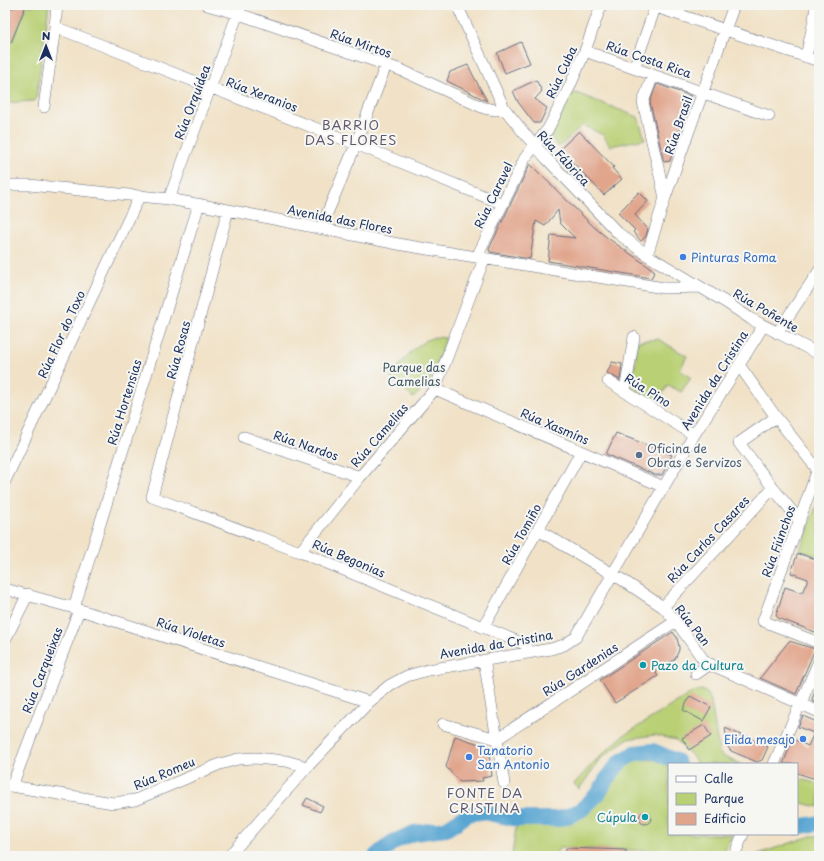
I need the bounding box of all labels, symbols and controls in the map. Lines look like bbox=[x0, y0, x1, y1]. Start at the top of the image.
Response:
street label: Rúa Mirtos bbox=[328, 24, 394, 62]
north arrow bbox=[26, 26, 66, 66]
text: N bbox=[42, 27, 51, 44]
street label: Rúa Costa Rica bbox=[604, 36, 694, 82]
street label: Rúa Cuba bbox=[541, 42, 581, 101]
street label: Rúa Orquídea bbox=[169, 62, 215, 142]
street label: Rúa Xeranios bbox=[224, 72, 301, 116]
street label: Rúa Brasil bbox=[660, 93, 696, 157]
district label: BARRIO DAS FLORES bbox=[305, 115, 397, 149]
street label: Rúa Fábrica bbox=[533, 126, 595, 190]
street label: Rúa Caravel bbox=[469, 159, 517, 231]
street label: Avenida das Flores bbox=[286, 200, 395, 238]
place label: Pinturas Roma bbox=[691, 248, 777, 266]
marker: Pinturas Roma bbox=[678, 252, 688, 262]
street label: Rúa Poñente bbox=[730, 284, 802, 336]
street label: Rúa Flor do Toxo bbox=[33, 287, 89, 381]
street label: Rúa Rosas bbox=[162, 318, 195, 381]
street label: Avenida da Cristina bbox=[676, 326, 752, 433]
street label: Rúa Hortensias bbox=[102, 356, 146, 447]
park label: Parque das Camelias bbox=[383, 358, 446, 390]
street label: Rúa Pino bbox=[621, 369, 675, 411]
street label: Rúa Camelias bbox=[346, 399, 412, 471]
street label: Rúa Xasmíns bbox=[518, 403, 593, 449]
street label: Rúa Nardos bbox=[271, 425, 341, 465]
place label: Oficina de Obras e Servizos bbox=[647, 439, 742, 471]
marker: Oficina de Obras e Servizos bbox=[634, 450, 644, 460]
street label: Rúa Carlos Casares bbox=[663, 491, 753, 586]
street label: Rúa Tomiño bbox=[497, 500, 545, 568]
street label: Rúa Fiúnchos bbox=[757, 502, 800, 580]
street label: Rúa Begonias bbox=[310, 535, 389, 582]
street label: Rúa Pan bbox=[671, 600, 715, 650]
street label: Rúa Violetas bbox=[154, 612, 228, 652]
street label: Rúa Carqueixas bbox=[17, 624, 67, 716]
street label: Avenida da Cristina bbox=[438, 625, 554, 663]
street label: Rúa Gardenias bbox=[539, 638, 622, 700]
place label: Pazo da Cultura bbox=[651, 656, 744, 674]
marker: Pazo da Cultura bbox=[638, 660, 648, 670]
place label: Elida mesajo bbox=[724, 730, 795, 748]
marker: Elida mesajo bbox=[798, 734, 808, 744]
place label: Tanatorio San Antonio bbox=[477, 741, 550, 773]
street label: Rúa Romeu bbox=[131, 752, 197, 794]
marker: Tanatorio San Antonio bbox=[464, 752, 474, 762]
legend bbox=[668, 763, 798, 835]
text: Calle bbox=[704, 769, 734, 787]
district label: FONTE DA CRISTINA bbox=[447, 783, 523, 817]
text: Parque bbox=[704, 789, 744, 807]
place label: Cúpula bbox=[597, 808, 638, 826]
text: Edificio bbox=[704, 809, 746, 827]
marker: Cúpula bbox=[640, 812, 650, 822]

